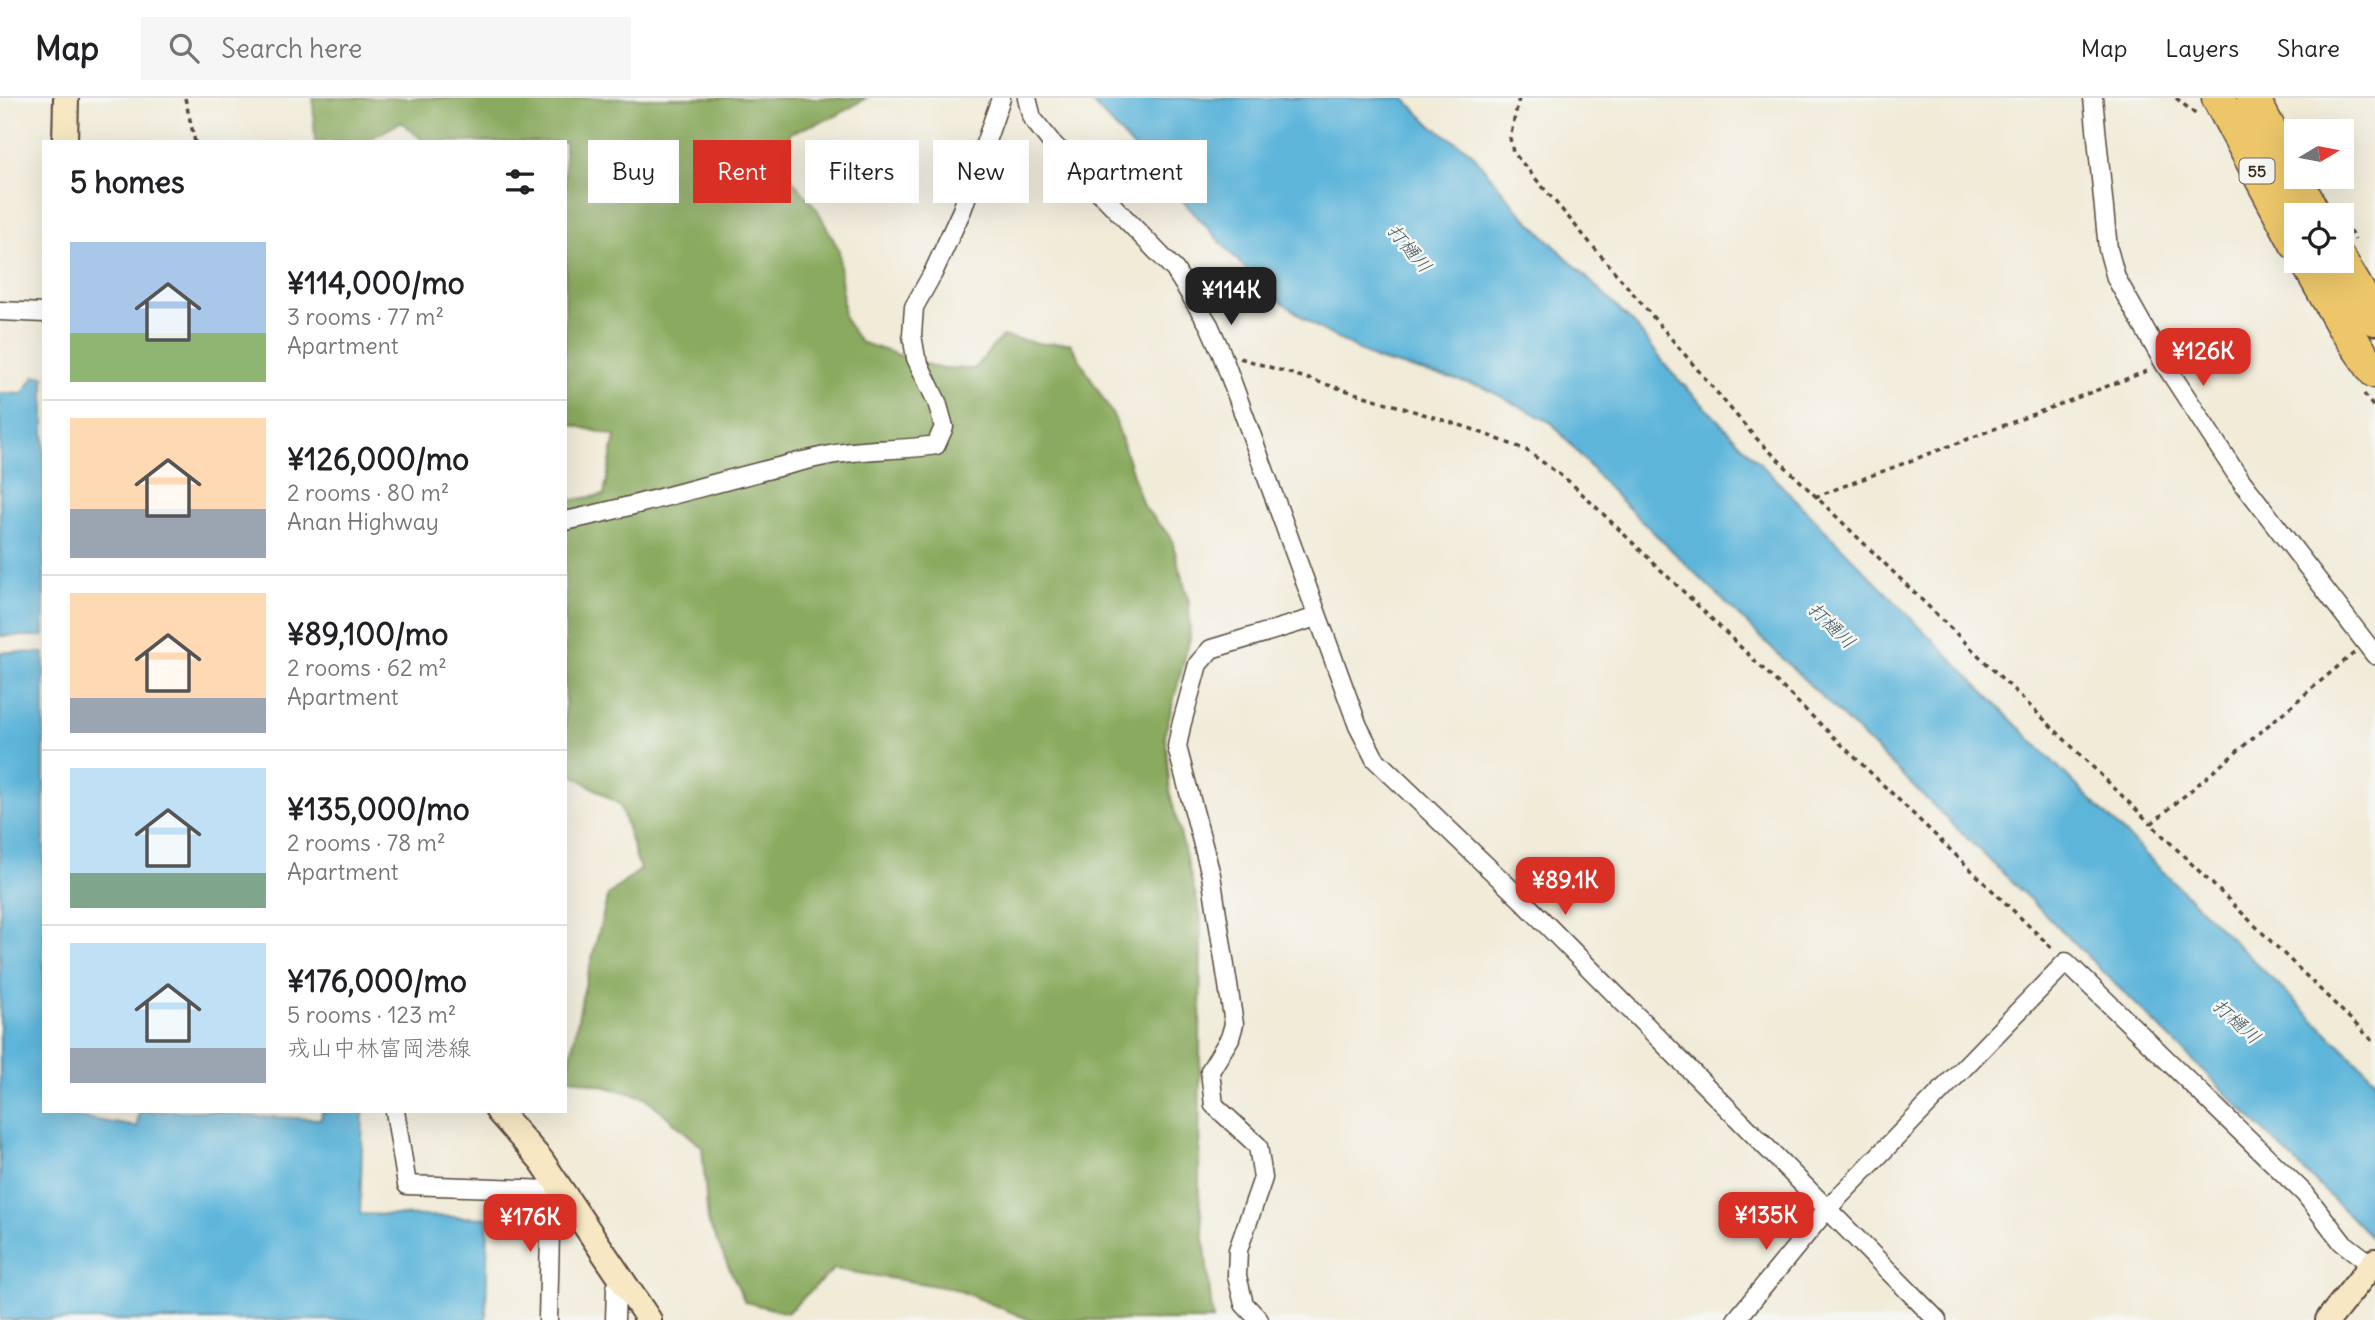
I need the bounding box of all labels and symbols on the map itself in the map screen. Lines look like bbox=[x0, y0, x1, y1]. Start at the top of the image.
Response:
north arrow bbox=[2284, 119, 2354, 189]
road number: 55 bbox=[2240, 158, 2274, 184]
water label: 打樋川 bbox=[1382, 218, 1438, 278]
pin: ¥114K bbox=[1182, 268, 1280, 327]
pin: ¥126K bbox=[2154, 328, 2252, 388]
water label: 打樋川 bbox=[1803, 597, 1861, 653]
pin: ¥89.1K bbox=[1508, 858, 1622, 917]
water label: 打樋川 bbox=[2208, 993, 2266, 1049]
pin: ¥135K bbox=[1717, 1192, 1815, 1252]
pin: ¥176K bbox=[481, 1194, 579, 1254]

